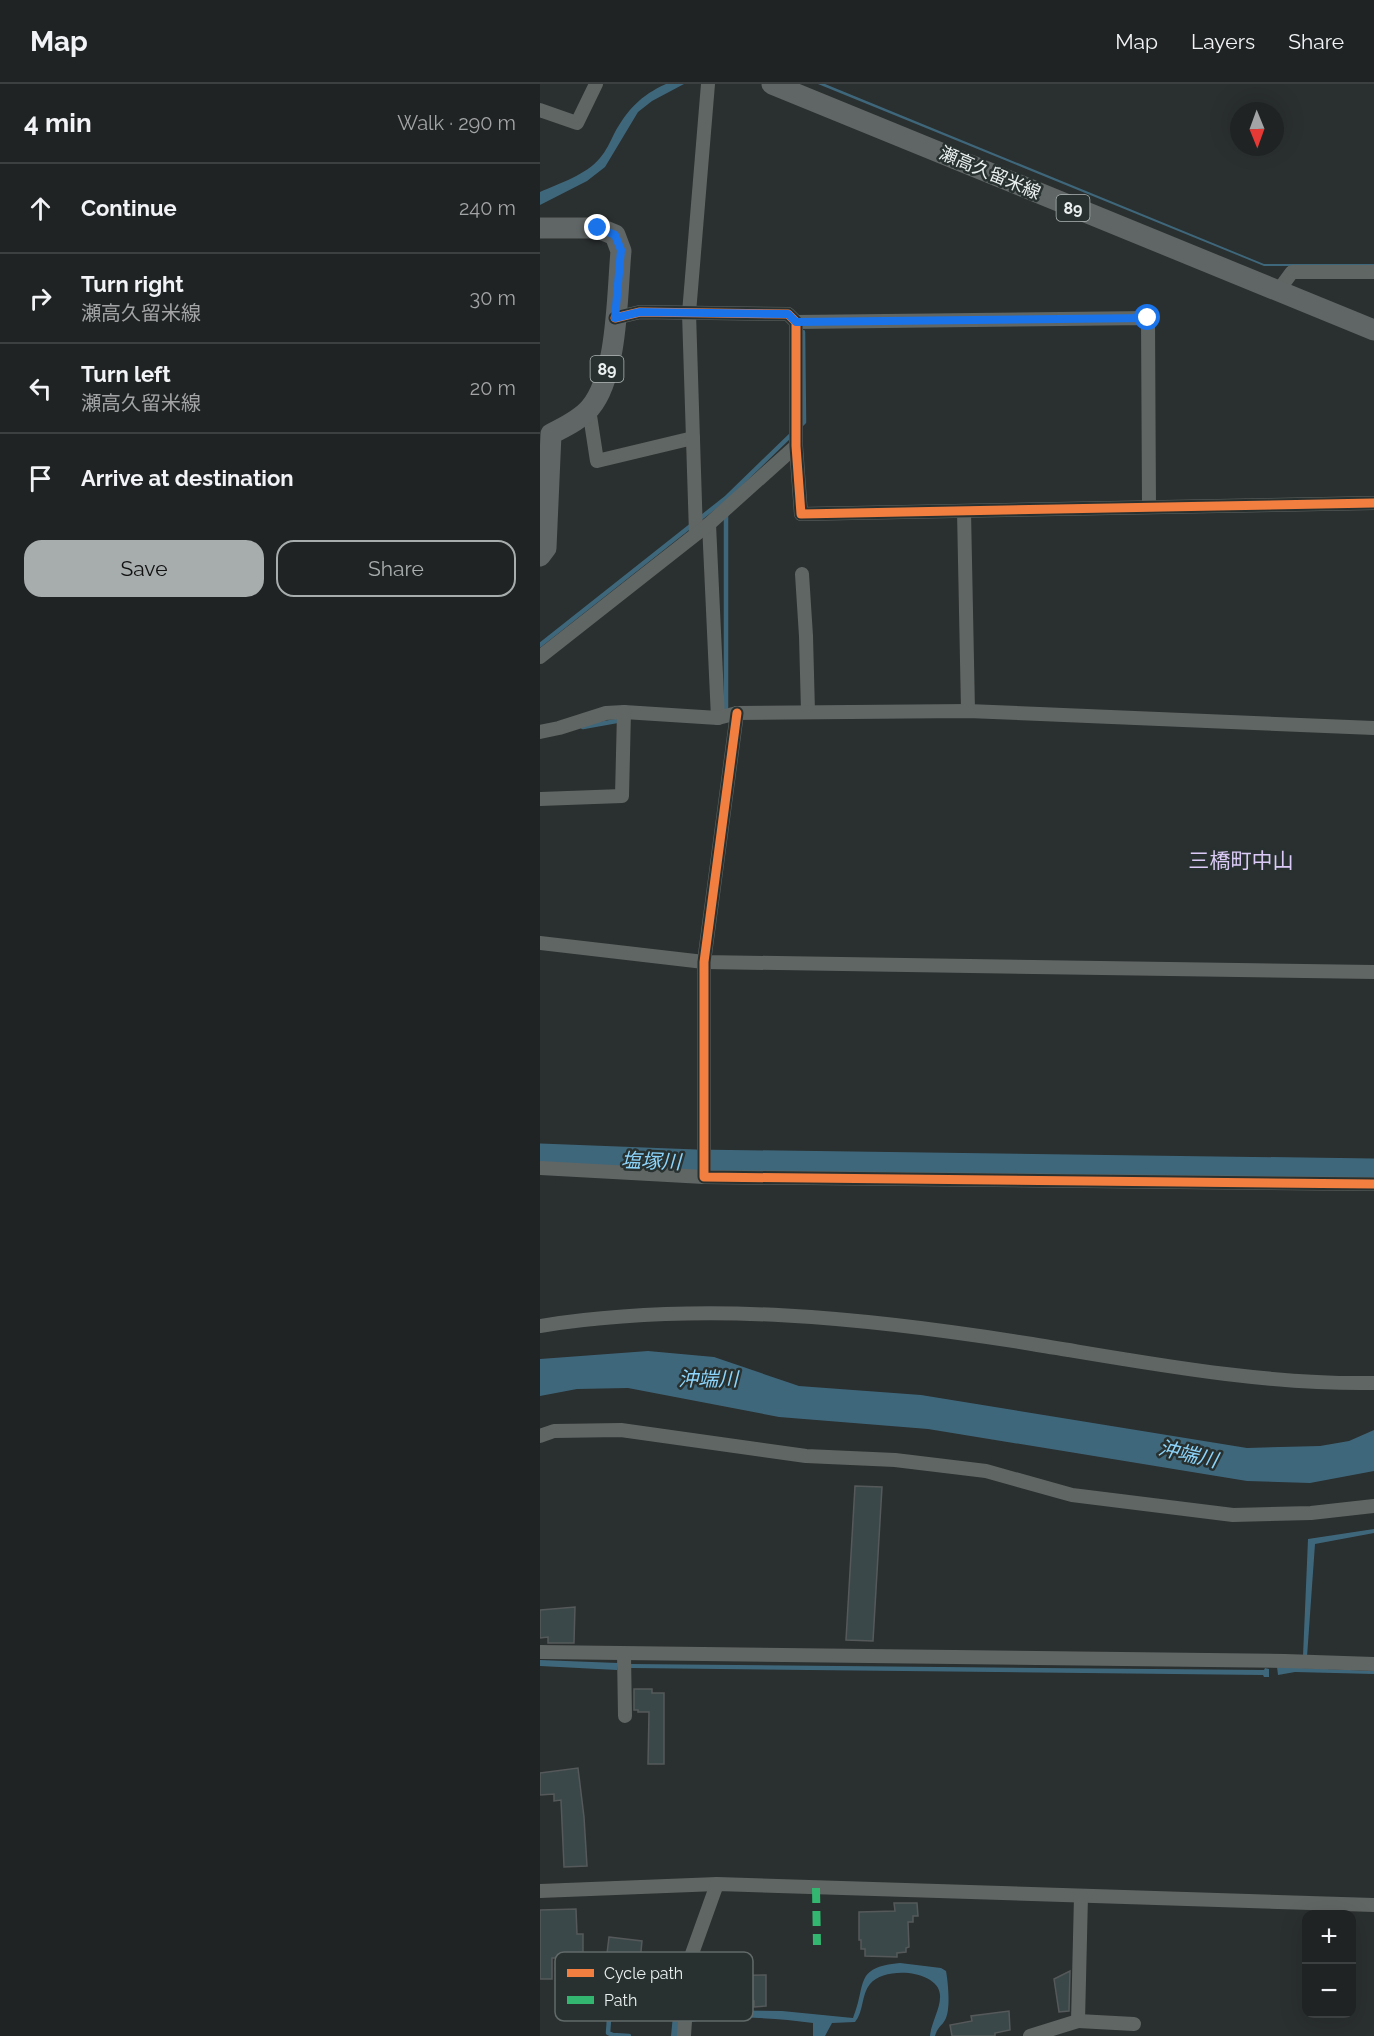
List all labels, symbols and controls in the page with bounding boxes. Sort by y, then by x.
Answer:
text: Map [30,25,88,58]
text: Map [1115,29,1158,54]
text: Layers [1191,29,1255,54]
text: Share [1288,29,1344,54]
north arrow [1230,102,1284,156]
text: 4 min [24,108,92,138]
text: Walk · 290 m [397,111,516,135]
street label: 瀬高久留米線 [936,142,1044,203]
icon: ahead [24,192,57,225]
text: Continue [81,195,177,221]
road number: 89 [1056,195,1090,221]
text: 240 m [459,196,516,220]
route end [584,214,610,240]
text: Turn right [81,271,184,297]
icon: right [24,282,57,315]
text: 30 m [470,286,516,310]
text: 瀬高久留米線 [81,301,201,325]
route start [1134,304,1160,330]
road number: 89 [590,356,624,382]
text: Turn left [81,361,171,387]
icon: left [24,372,57,405]
text: 20 m [470,376,516,400]
text: 瀬高久留米線 [81,391,201,415]
icon: arrive [24,462,57,495]
text: Arrive at destination [81,465,294,491]
button: Save [24,540,264,597]
button: Share [276,540,516,597]
district label: 三橋町中山 [1189,848,1294,873]
water label: 塩塚川 [621,1148,683,1174]
water label: 沖端川 [678,1367,740,1391]
water label: 沖端川 [1156,1436,1222,1473]
map controls [1302,1910,1356,2018]
button: + [1302,1910,1356,1964]
legend [555,1952,753,2021]
text: Cycle path [604,1964,683,1983]
button: − [1302,1964,1356,2018]
text: Path [604,1991,637,2010]

